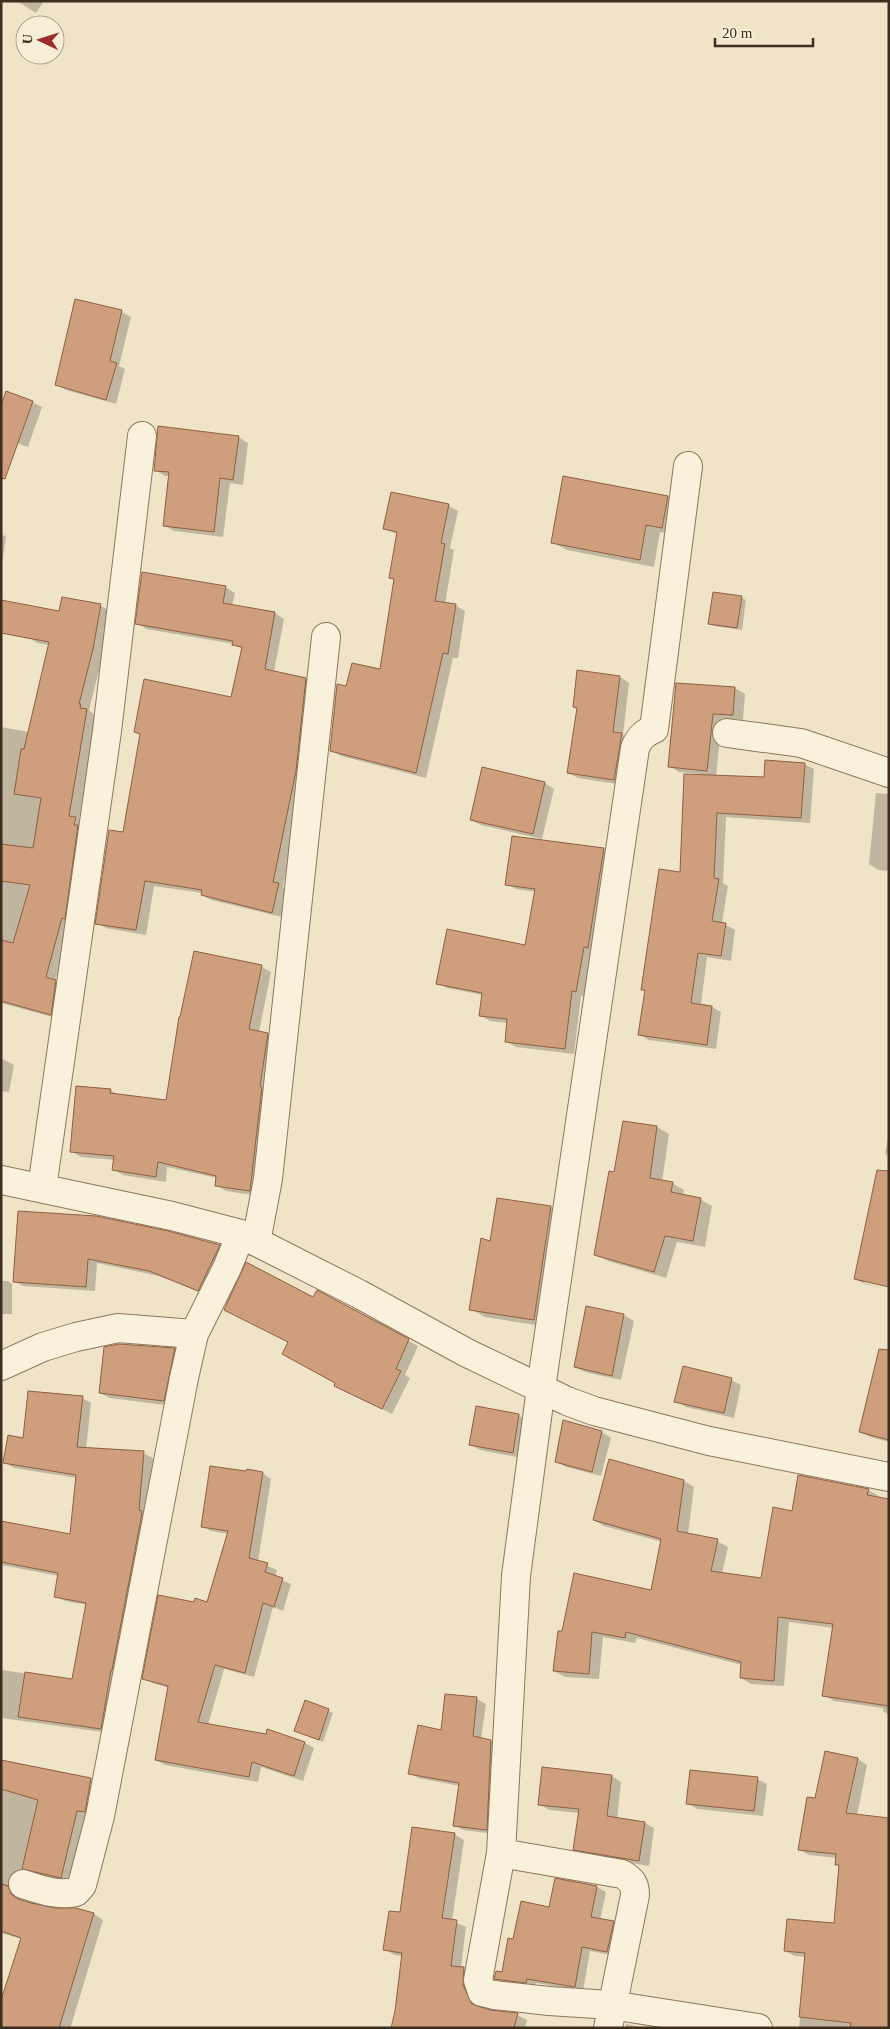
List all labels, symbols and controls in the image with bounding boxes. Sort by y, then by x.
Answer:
north arrow [15,15,65,65]
scale bar [715,15,812,47]
text: 20 m [722,25,753,41]
text: U [20,34,35,45]

